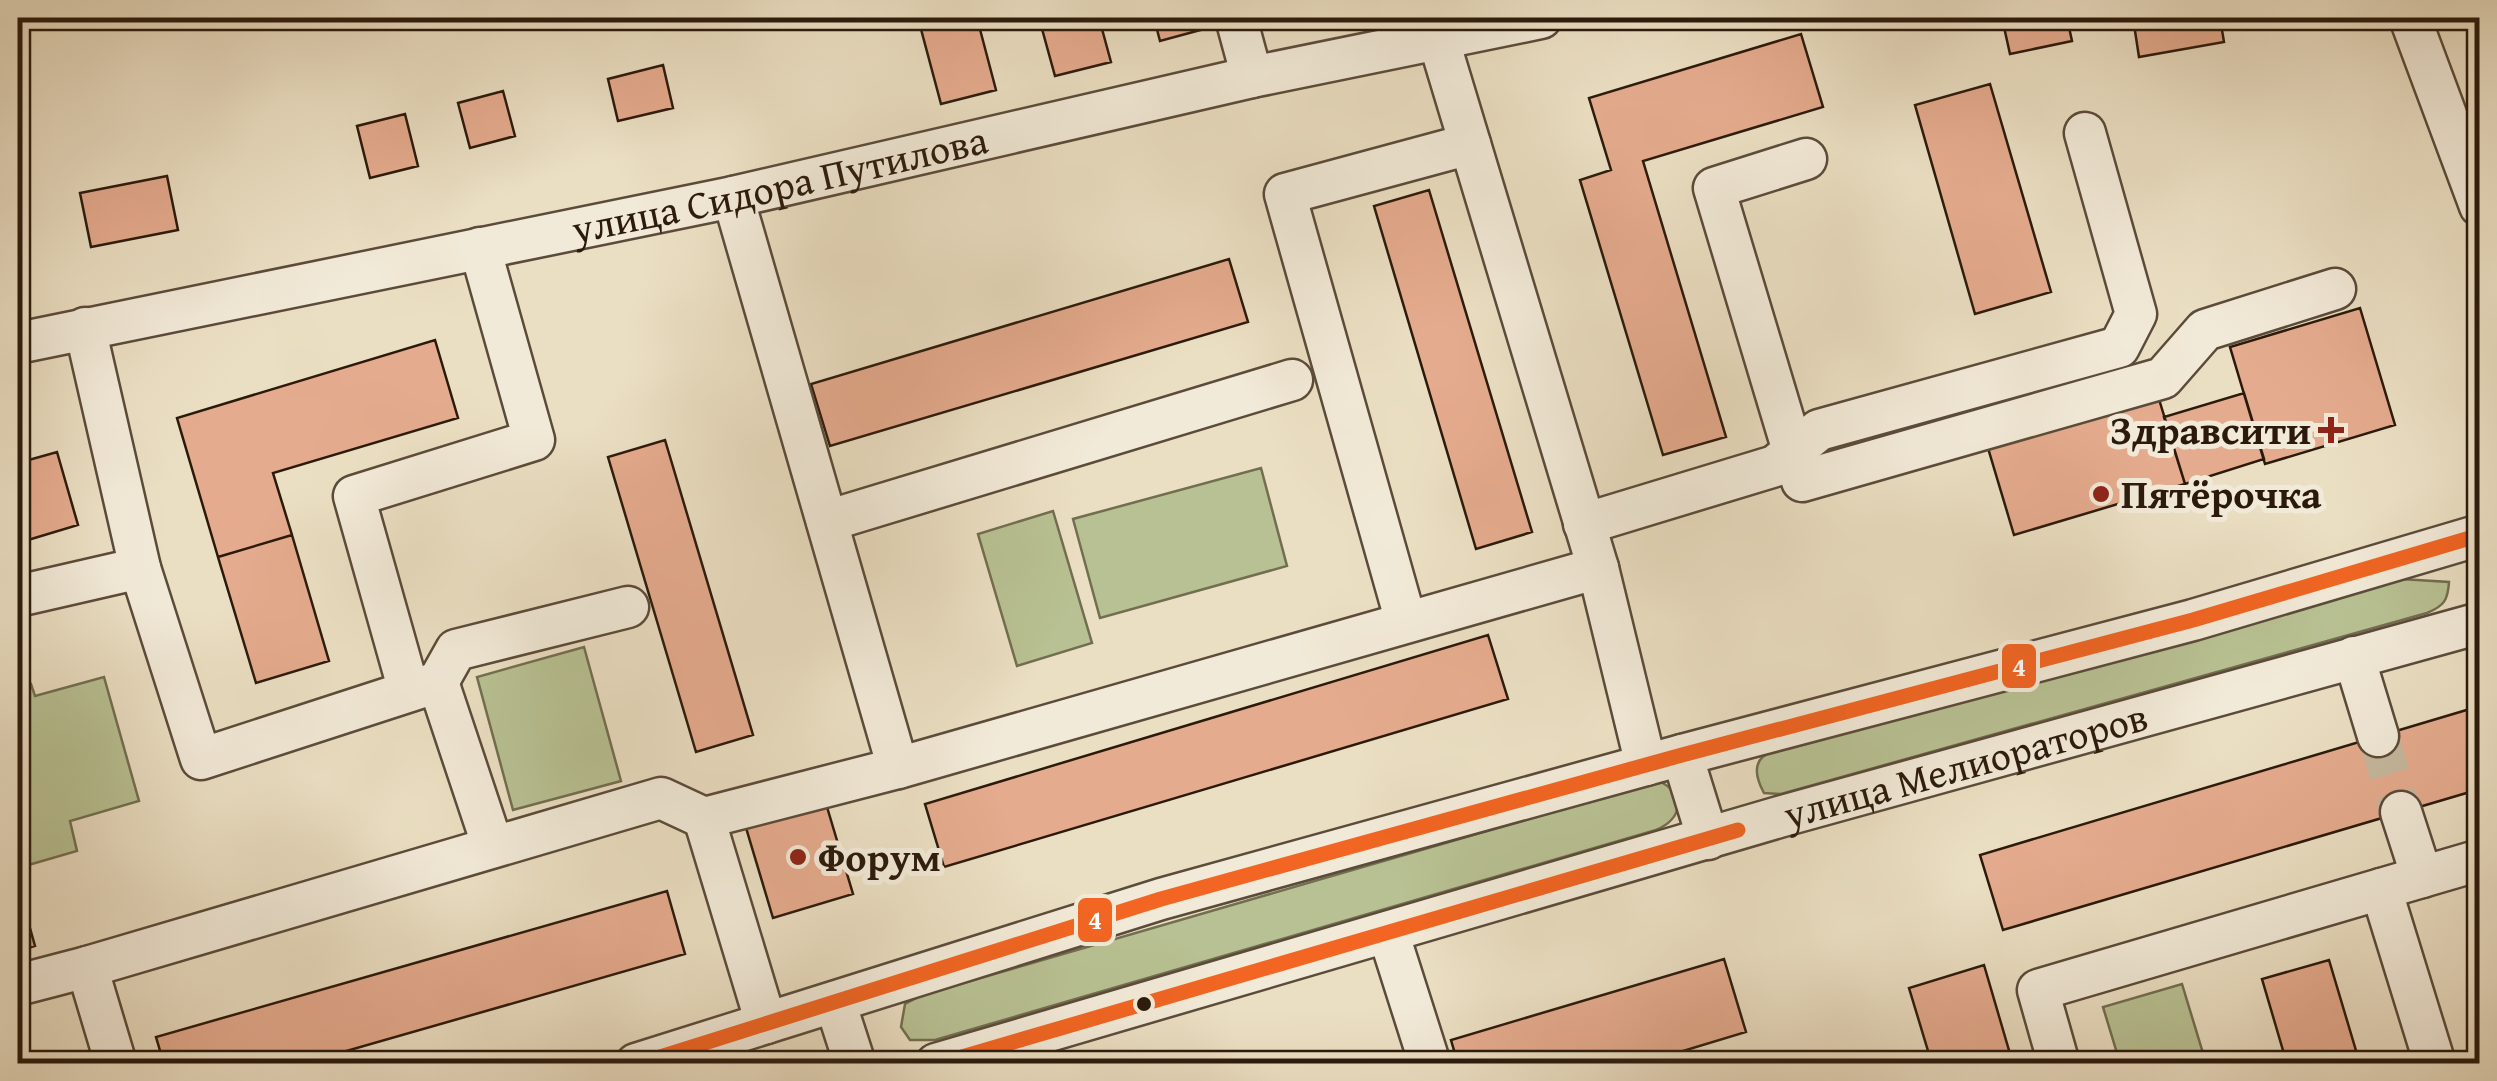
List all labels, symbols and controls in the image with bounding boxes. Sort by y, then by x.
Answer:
street label: улица Сидора Путилова [565,109,993,258]
place label: Здравсити [2110,400,2311,459]
marker: Здравсити [2320,419,2342,441]
place label: Пятёрочка [2121,464,2322,523]
marker: Пятёрочка [2090,483,2112,505]
line badge: 4 [2000,642,2038,690]
text: 4 [2012,645,2026,686]
street label: улица Мелиораторов [1776,686,2154,844]
place label: Форум [818,827,941,886]
marker: Форум [787,846,809,868]
line badge: 4 [1076,896,1114,944]
text: 4 [1088,898,1102,939]
unlabelled marker [1134,994,1154,1014]

